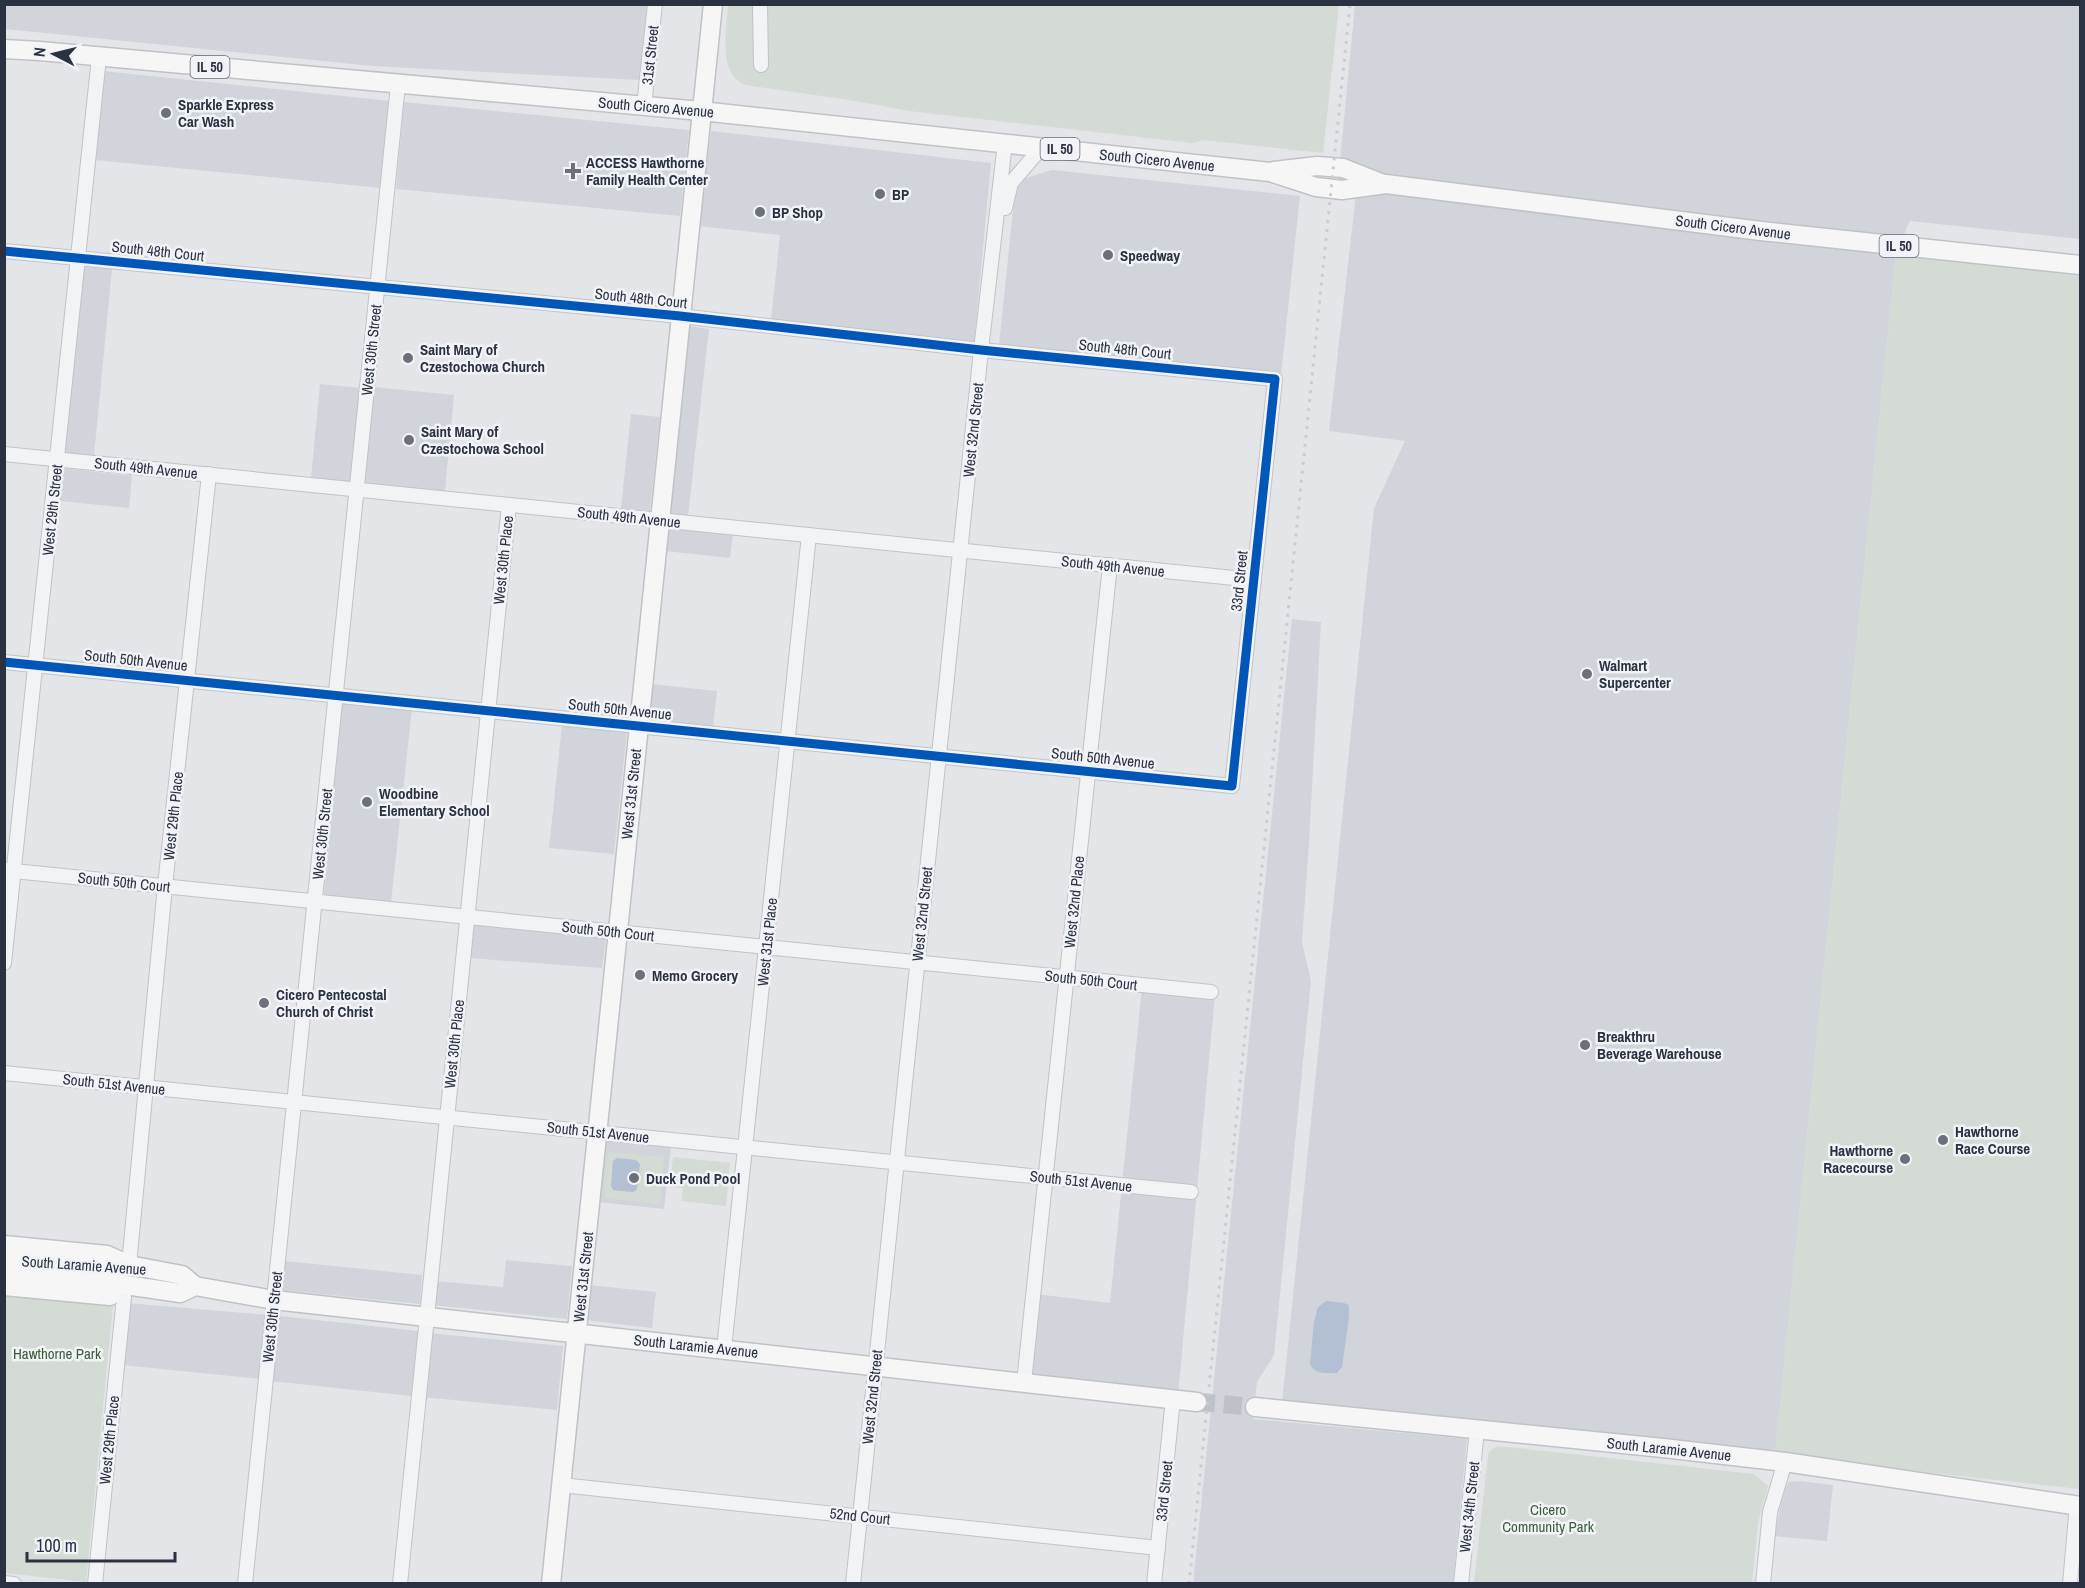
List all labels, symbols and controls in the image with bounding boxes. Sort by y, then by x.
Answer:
north arrow [24,24,84,84]
street label: 31st Street [636,24,664,86]
text: N [28,46,51,58]
road number: IL 50 [190,56,230,78]
street label: South Cicero Avenue [597,91,715,123]
place label: Sparkle Express Car Wash [178,94,274,132]
marker: Sparkle Express Car Wash [159,106,173,120]
road number: IL 50 [1040,138,1080,160]
street label: South Cicero Avenue [1098,143,1216,177]
place label: ACCESS Hawthorne Family Health Center [586,152,708,190]
marker: ACCESS Hawthorne Family Health Center [564,162,582,180]
place label: BP [892,184,909,205]
marker: BP [873,187,887,201]
place label: BP Shop [772,202,823,223]
marker: BP Shop [753,205,767,219]
street label: South Cicero Avenue [1674,210,1792,245]
road number: IL 50 [1880,235,1918,257]
street label: South 48th Court [111,236,206,266]
place label: Speedway [1120,245,1180,266]
marker: Speedway [1101,248,1115,262]
street label: South 48th Court [594,283,689,313]
street label: West 30th Street [356,303,386,397]
street label: South 48th Court [1078,334,1173,364]
place label: Saint Mary of Czestochowa Church [420,339,545,377]
marker: Saint Mary of Czestochowa Church [401,351,415,365]
street label: West 32nd Street [958,381,988,478]
place label: Saint Mary of Czestochowa School [421,421,544,459]
marker: Saint Mary of Czestochowa School [402,433,416,447]
street label: South 49th Avenue [93,452,199,484]
street label: West 29th Street [37,463,67,557]
street label: South 49th Avenue [576,501,682,533]
street label: West 30th Place [488,514,518,606]
street label: 33rd Street [1225,549,1253,612]
street label: South 49th Avenue [1060,550,1166,582]
street label: South 50th Avenue [83,644,189,676]
place label: Walmart Supercenter [1599,655,1671,693]
marker: Walmart Supercenter [1580,667,1594,681]
street label: South 50th Avenue [567,693,673,725]
street label: South 50th Avenue [1050,742,1156,774]
street label: West 31st Street [616,747,646,840]
street label: West 29th Place [158,770,188,862]
place label: Woodbine Elementary School [379,783,490,821]
street label: West 30th Street [307,787,337,881]
marker: Woodbine Elementary School [360,795,374,809]
street label: West 32nd Place [1059,855,1089,949]
street label: West 32nd Street [907,865,937,962]
street label: South 50th Court [77,867,172,897]
street label: West 31st Place [752,897,782,987]
street label: South 50th Court [561,916,656,946]
place label: Memo Grocery [652,965,738,986]
street label: South 50th Court [1044,965,1139,995]
marker: Memo Grocery [633,968,647,982]
place label: Cicero Pentecostal Church of Christ [276,984,387,1022]
marker: Cicero Pentecostal Church of Christ [257,996,271,1010]
street label: West 30th Place [439,998,469,1090]
place label: Breakthru Beverage Warehouse [1597,1026,1722,1064]
marker: Breakthru Beverage Warehouse [1578,1038,1592,1052]
street label: South 51st Avenue [62,1068,167,1100]
street label: South 51st Avenue [546,1116,651,1148]
place label: Hawthorne Race Course [1955,1121,2030,1159]
marker: Hawthorne Race Course [1936,1133,1950,1147]
place label: Hawthorne Racecourse [1823,1140,1893,1178]
marker: Hawthorne Racecourse [1898,1152,1912,1166]
street label: South 51st Avenue [1029,1165,1134,1197]
place label: Duck Pond Pool [646,1168,740,1189]
marker: Duck Pond Pool [627,1171,641,1185]
street label: West 31st Street [568,1230,598,1323]
street label: South Laramie Avenue [21,1250,147,1280]
street label: West 30th Street [257,1270,287,1364]
street label: South Laramie Avenue [633,1329,759,1363]
park label: Hawthorne Park [13,1343,102,1364]
street label: West 32nd Street [857,1348,887,1445]
street label: West 29th Place [94,1394,124,1486]
street label: South Laramie Avenue [1606,1432,1732,1466]
street label: 33rd Street [1150,1459,1178,1522]
street label: West 34th Street [1454,1460,1484,1554]
park label: Cicero Community Park [1502,1499,1595,1537]
street label: 52nd Court [829,1502,892,1530]
scale bar [27,1525,176,1563]
text: 100 m [36,1533,77,1558]

